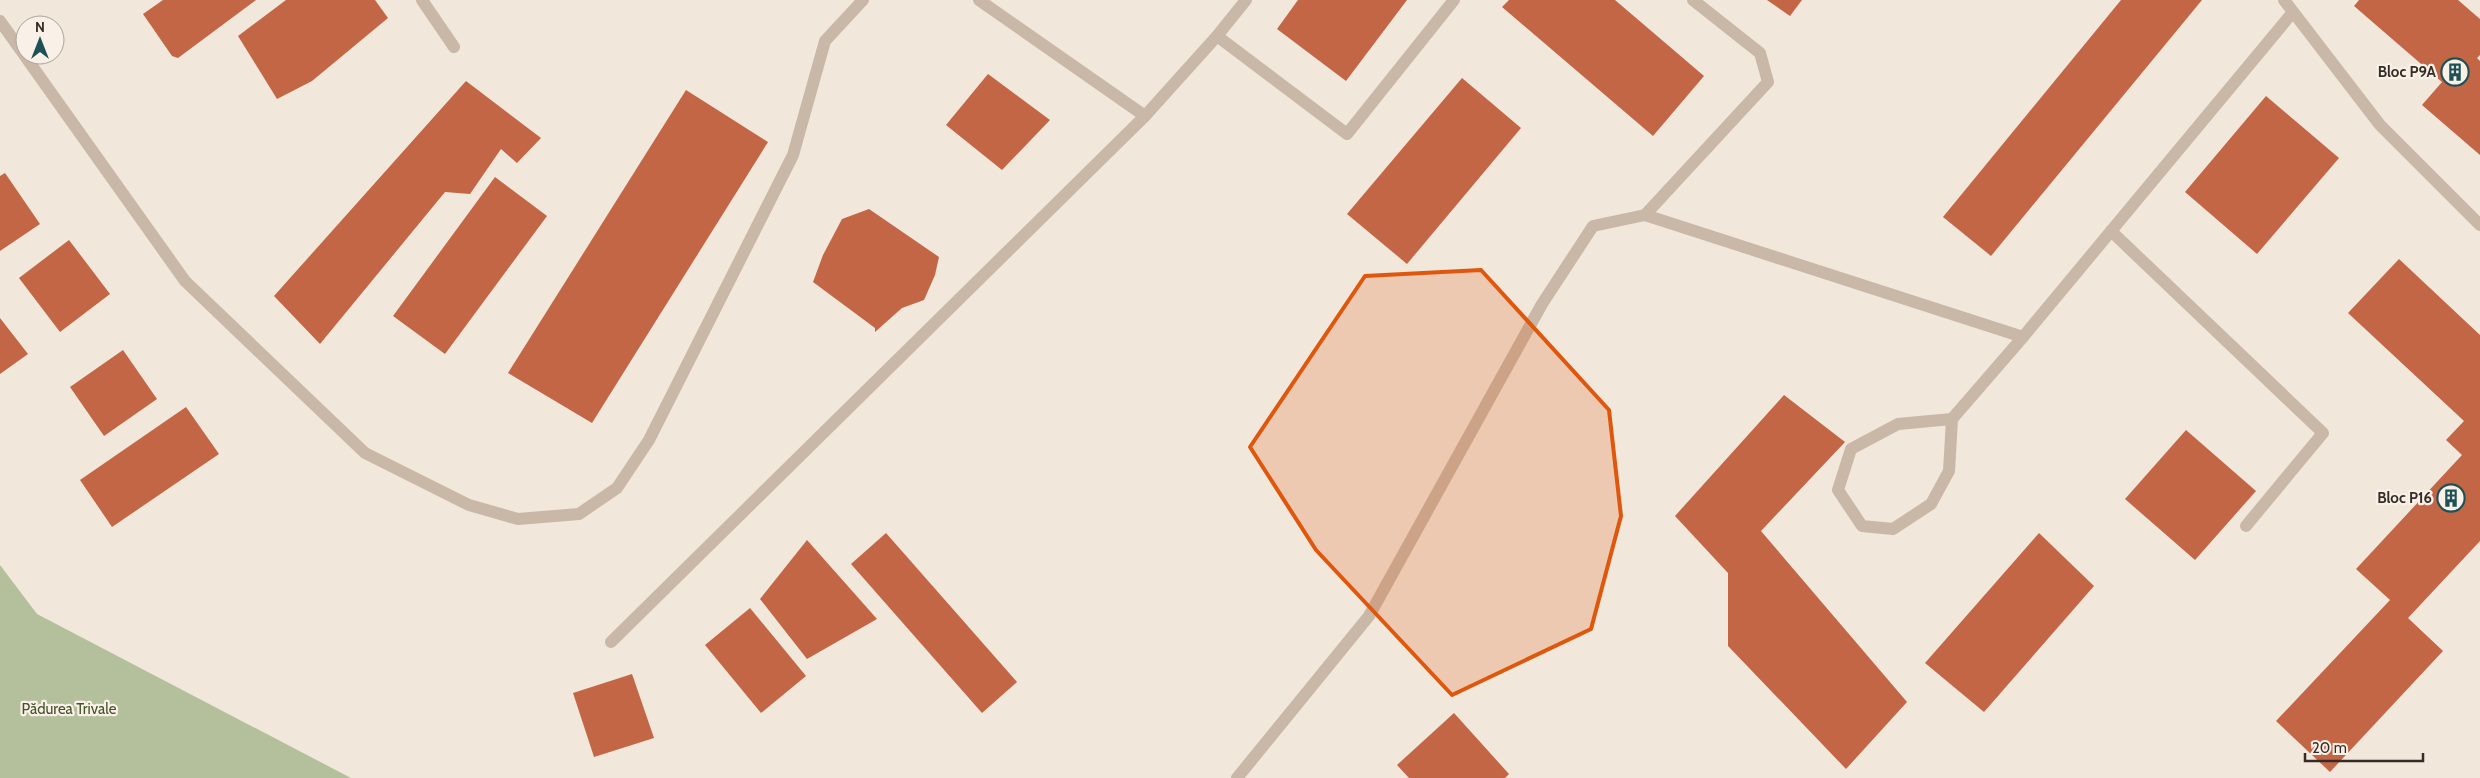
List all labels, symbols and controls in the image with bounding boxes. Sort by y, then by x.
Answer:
north arrow [15,15,65,65]
text: N [35,18,45,36]
building icon: Bloc P9A [2440,57,2470,87]
place label: Bloc P9A [2378,63,2437,81]
building icon: Bloc P16 [2436,483,2466,513]
place label: Bloc P16 [2377,489,2432,507]
park label: Pădurea Trivale [22,700,117,718]
scale bar [2305,730,2422,762]
text: 20 m [2312,739,2347,757]

